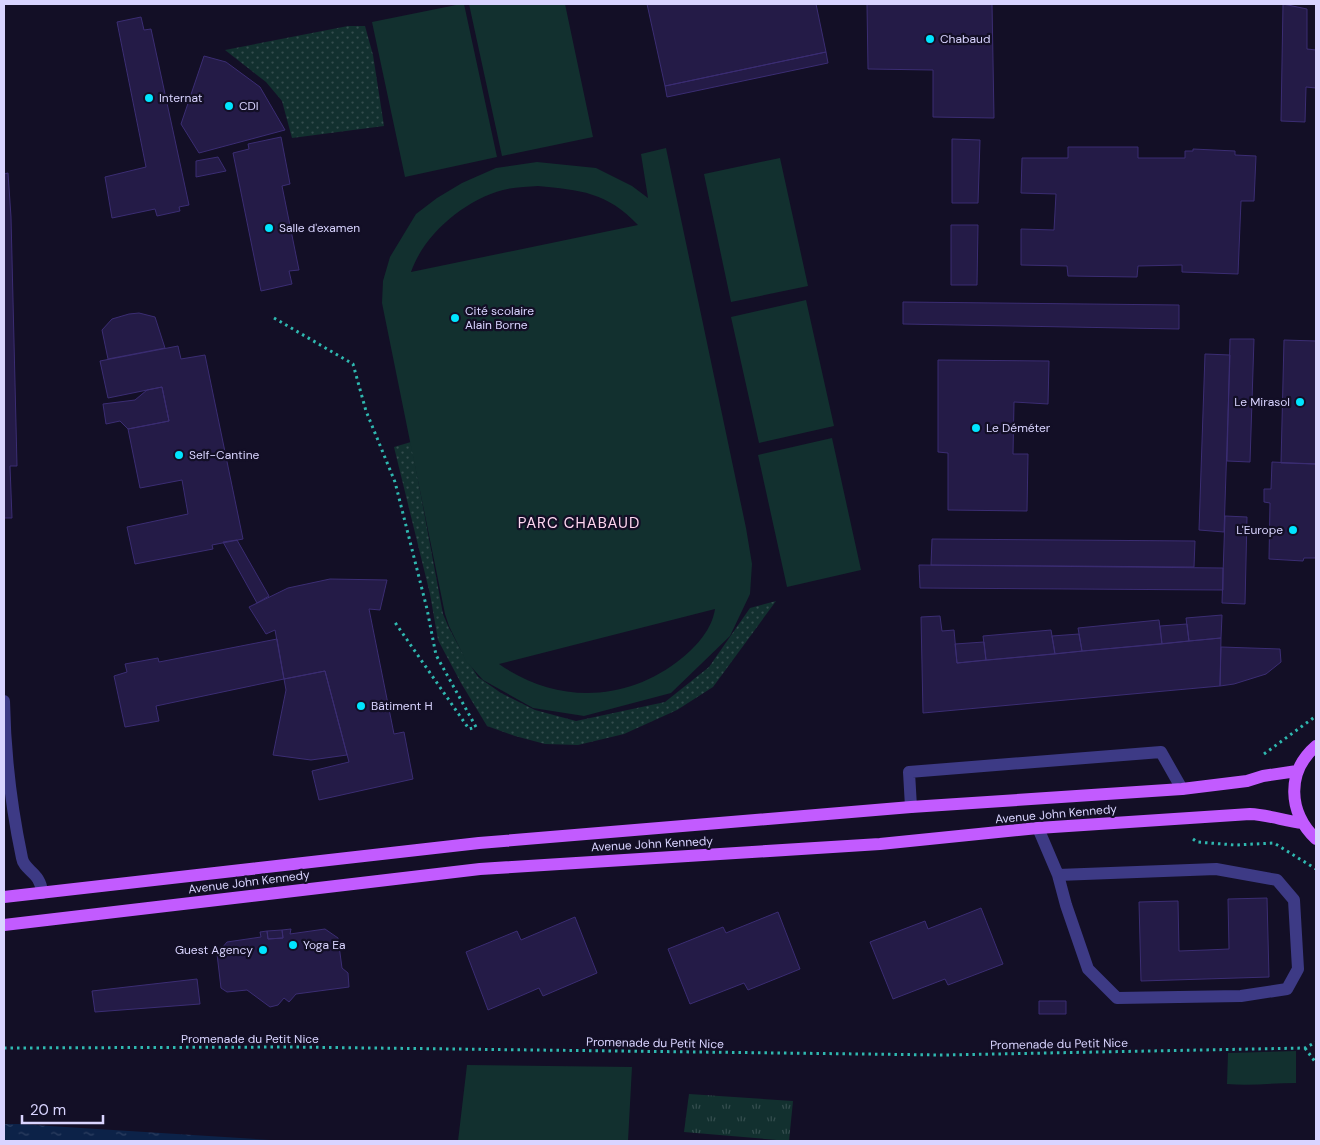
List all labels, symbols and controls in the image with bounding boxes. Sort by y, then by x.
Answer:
place label: Chabaud [940,31,990,47]
marker: Chabaud [924,33,936,45]
place label: Internat [159,90,203,106]
marker: Internat [143,92,155,104]
place label: CDI [239,98,259,114]
marker: CDI [223,100,235,112]
place label: Salle d'examen [279,220,360,236]
marker: Salle d'examen [263,222,275,234]
place label: Cité scolaire Alain Borne [465,303,534,333]
marker: Cité scolaire Alain Borne [449,312,461,324]
place label: Le Mirasol [1234,394,1290,410]
marker: Le Mirasol [1294,396,1306,408]
place label: Le Déméter [986,420,1051,436]
marker: Le Déméter [970,422,982,434]
place label: Self-Cantine [189,447,260,463]
marker: Self-Cantine [173,449,185,461]
district label: PARC CHABAUD [518,513,640,533]
place label: L'Europe [1236,522,1283,538]
marker: L'Europe [1287,524,1299,536]
place label: Bâtiment H [371,698,433,714]
marker: Bâtiment H [355,700,367,712]
street label: Avenue John Kennedy [994,801,1118,827]
street label: Avenue John Kennedy [591,833,714,855]
street label: Avenue John Kennedy [187,867,311,897]
place label: Yoga Ea [303,937,346,953]
marker: Yoga Ea [287,939,299,951]
place label: Guest Agency [175,942,253,958]
marker: Guest Agency [257,944,269,956]
street label: Promenade du Petit Nice [181,1031,319,1047]
street label: Promenade du Petit Nice [586,1034,724,1052]
street label: Promenade du Petit Nice [990,1035,1128,1053]
scale bar [22,1092,104,1124]
text: 20 m [30,1100,66,1120]

